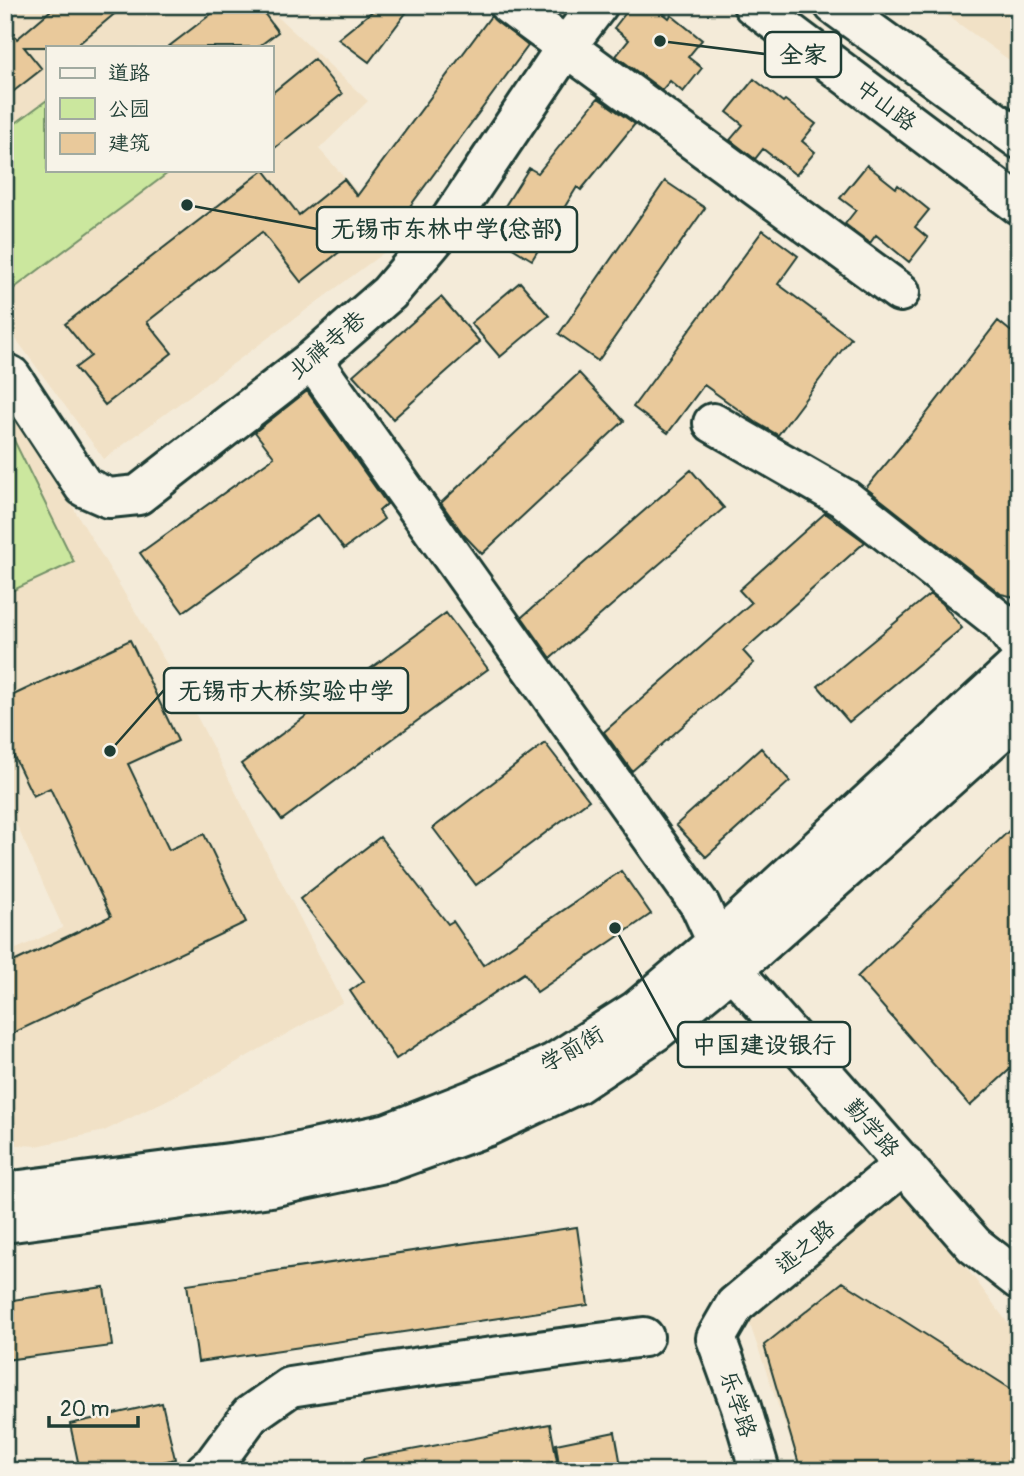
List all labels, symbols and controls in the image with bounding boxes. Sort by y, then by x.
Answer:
callout: 全家 [765,32,841,77]
text: 全家 [779,41,827,70]
legend [46,46,273,172]
text: 道路 [108,60,150,87]
street label: 中山路 [850,73,922,137]
text: 公园 [108,96,150,123]
text: 建筑 [108,130,150,157]
callout: 无锡市东林中学(总部) [317,207,577,252]
text: 无锡市东林中学(总部) [331,215,563,244]
street label: 北禅寺巷 [282,304,372,386]
callout: 无锡市大桥实验中学 [164,668,408,713]
text: 无锡市大桥实验中学 [178,677,394,706]
street label: 学前街 [535,1019,609,1079]
callout: 中国建设银行 [678,1022,850,1067]
text: 中国建设银行 [692,1031,836,1060]
street label: 勤学路 [838,1092,906,1164]
street label: 述之路 [769,1214,841,1280]
street label: 乐学路 [714,1367,762,1441]
scale bar [49,1385,138,1429]
text: 20 m [60,1396,109,1423]

